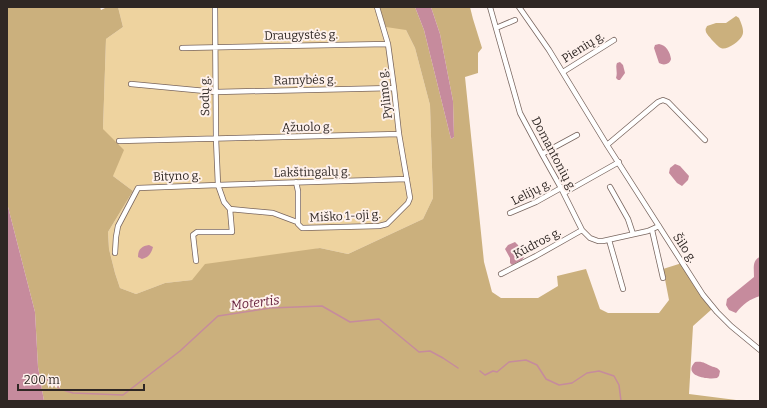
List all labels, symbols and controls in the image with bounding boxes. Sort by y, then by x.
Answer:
street label: Draugystės g. [264,27,338,43]
street label: Pienių g. [559,28,607,66]
street label: Pylimo g. [375,68,395,120]
street label: Ramybės g. [274,72,336,88]
street label: Sodų g. [198,76,212,116]
street label: Domantonių g. [528,114,580,194]
street label: Ąžuolo g. [282,120,332,134]
street label: Lakštingalų g. [274,164,350,180]
street label: Bityno g. [153,168,201,184]
street label: Lelijų g. [509,176,553,208]
street label: Miško 1-oji g. [309,207,381,225]
street label: Kūdros g. [511,225,563,261]
street label: Šilo g. [670,230,701,265]
water label: Motertis [230,292,280,313]
scale bar [18,366,144,392]
text: 200 m [24,373,60,387]

